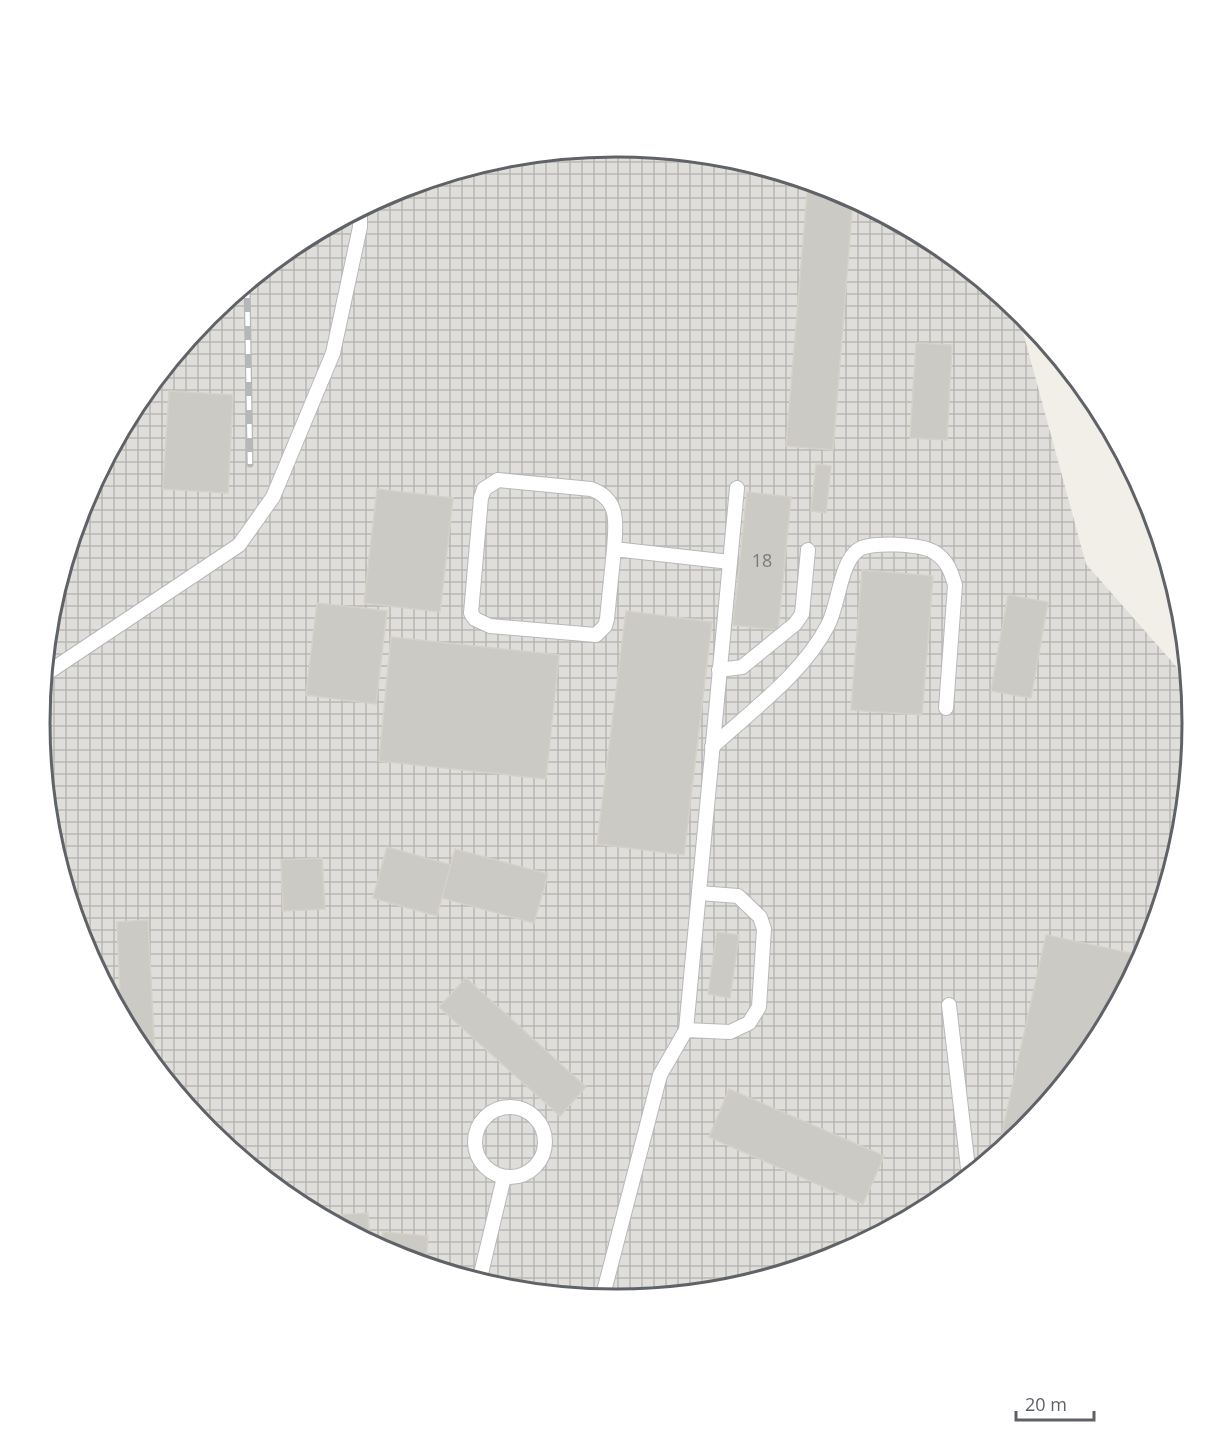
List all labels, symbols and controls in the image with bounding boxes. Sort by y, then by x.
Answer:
house number: 18 [752,548,772,572]
scale bar [1016,1384,1094,1422]
text: 20 m [1025,1392,1067,1416]

